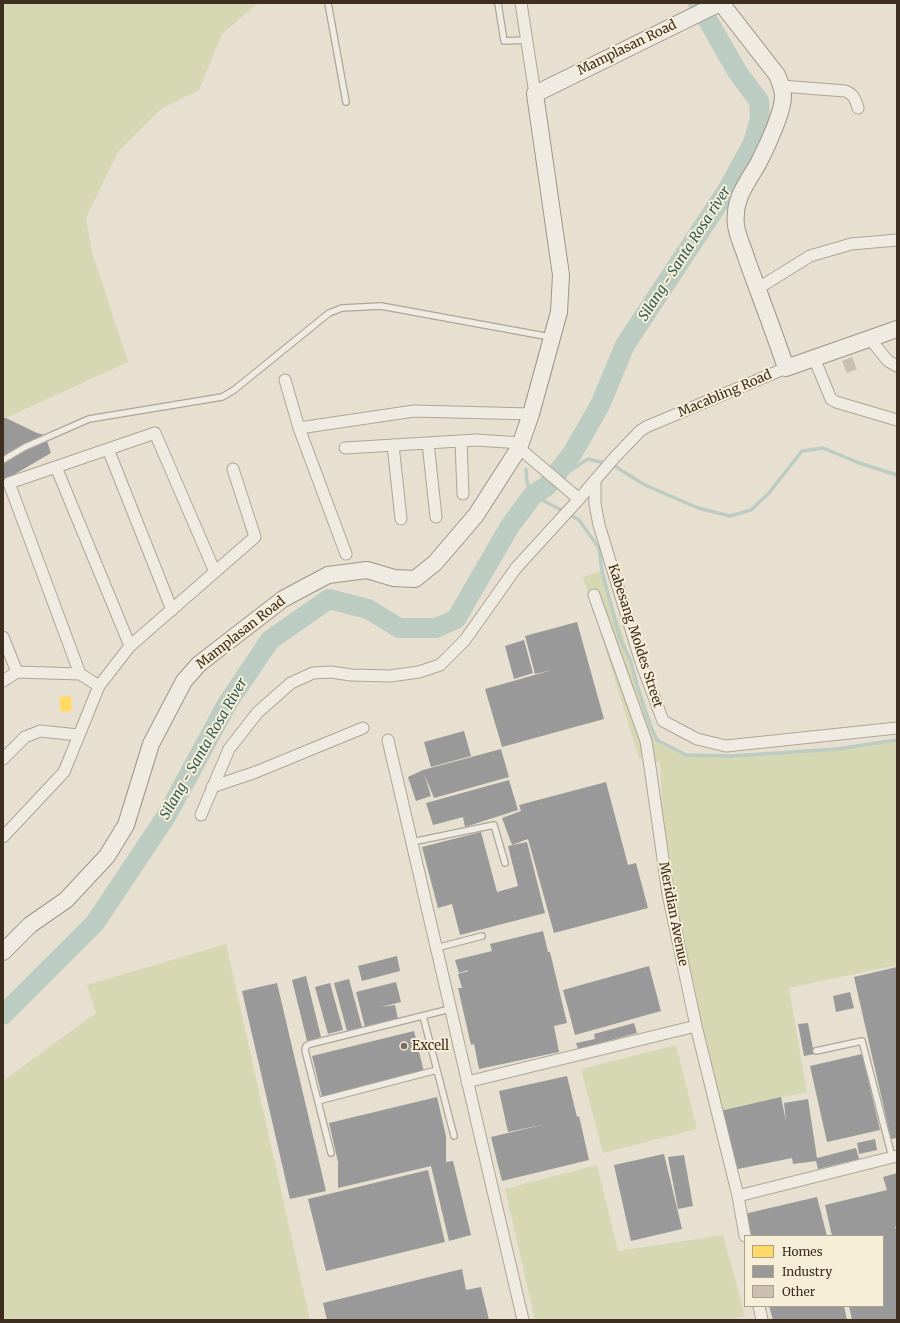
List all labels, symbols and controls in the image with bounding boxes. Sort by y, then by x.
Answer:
street label: Mamplasan Road [575,17,679,79]
water label: Silang - Santa Rosa river [635,184,735,324]
street label: Macabling Road [676,367,774,421]
street label: Kabesang Moldes Street [604,562,666,710]
street label: Mamplasan Road [194,594,288,672]
water label: Silang - Santa Rosa River [157,675,251,823]
street label: Meridian Avenue [655,861,691,967]
place label: Excell [412,1038,449,1054]
marker: Excell [399,1041,409,1051]
legend [744,1235,884,1307]
text: Homes [782,1244,823,1259]
text: Industry [782,1264,832,1279]
text: Other [782,1284,815,1299]

